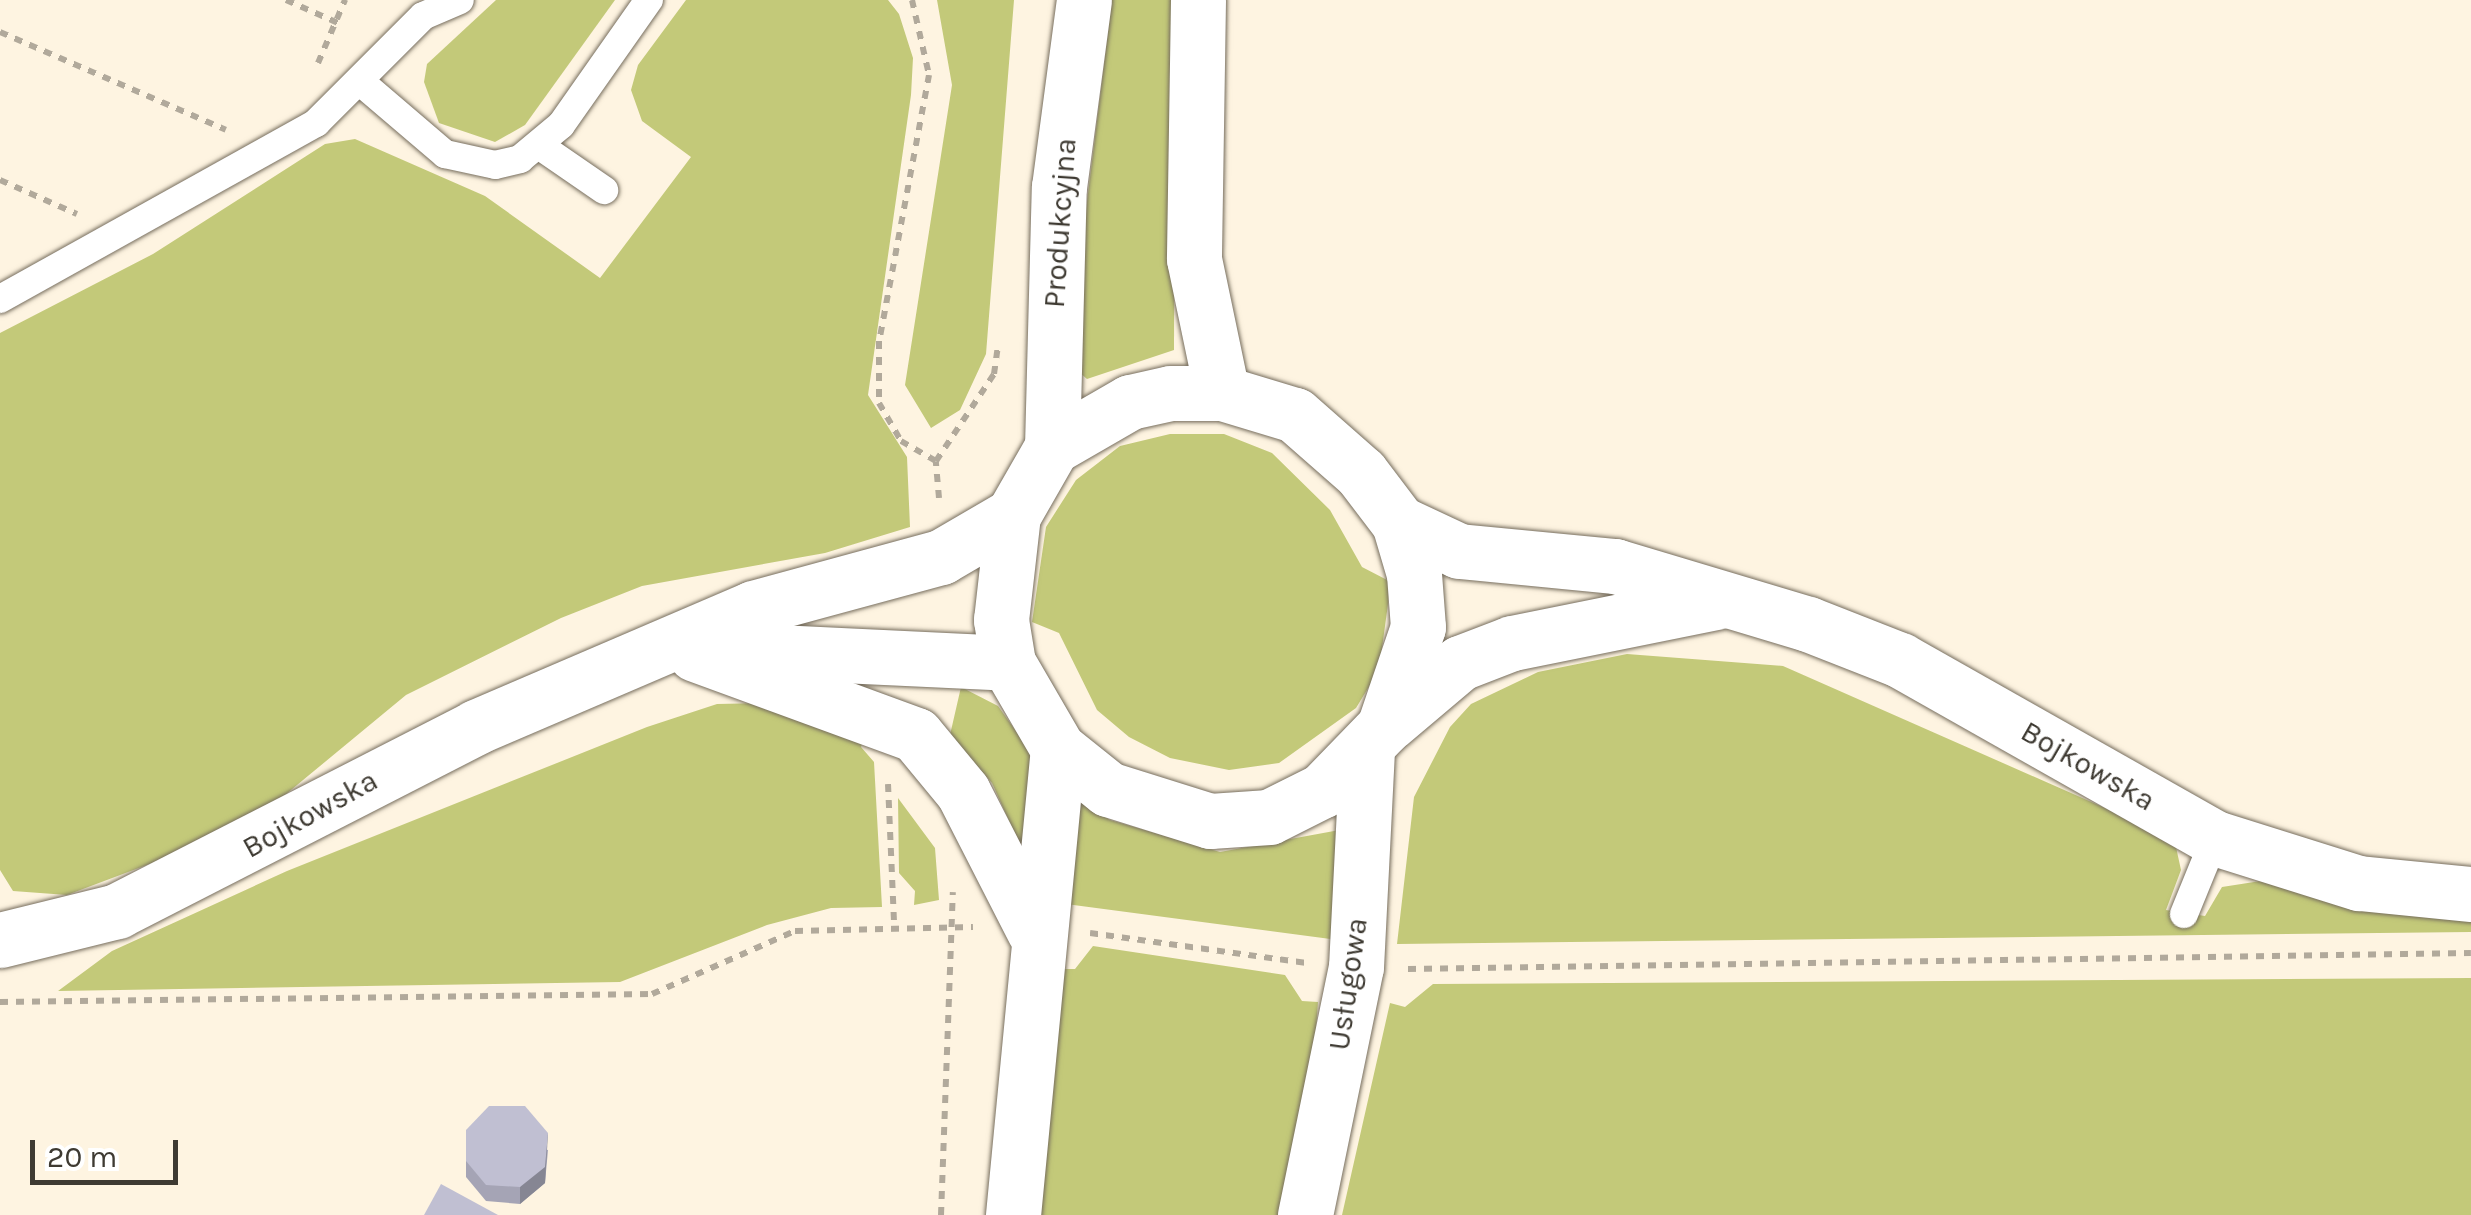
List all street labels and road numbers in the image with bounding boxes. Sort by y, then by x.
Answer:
street label: Produkcyjna [1036,137,1084,309]
street label: Bojkowska [2015,713,2161,819]
street label: Bojkowska [236,762,384,866]
street label: Usługowa [1321,915,1375,1053]

